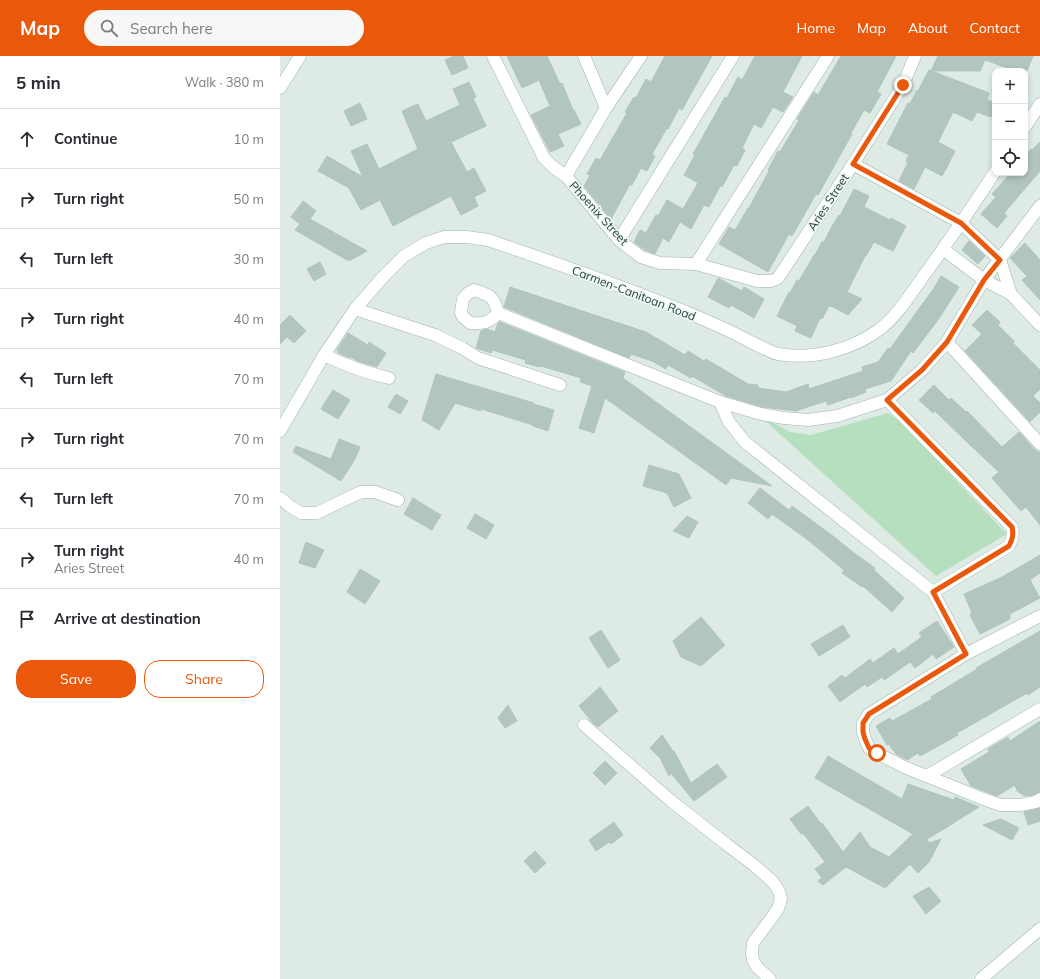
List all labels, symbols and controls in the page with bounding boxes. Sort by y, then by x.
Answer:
search box [84,10,364,46]
text: Map [20,16,60,40]
icon: search [98,17,120,39]
text: Search here [130,19,213,38]
text: Home [796,19,835,37]
text: Map [857,19,886,37]
text: About [908,19,948,37]
text: Contact [970,19,1020,37]
map controls [992,68,1028,176]
button: + [992,68,1028,104]
text: 5 min [16,72,61,93]
text: Walk · 380 m [185,74,264,90]
route end [894,76,912,94]
button: − [992,104,1028,140]
icon: ahead [16,128,38,150]
text: Continue [54,129,117,148]
text: 10 m [234,131,264,147]
button: locate [992,140,1028,176]
street label: Aries Street [804,171,852,233]
street label: Phoenix Street [566,178,632,248]
icon: right [16,188,38,210]
text: Turn right [54,189,124,208]
text: 50 m [234,191,264,207]
icon: left [16,248,38,270]
text: Turn left [54,249,113,268]
text: 30 m [234,251,264,267]
street label: Carmen-Canitoan Road [570,262,698,324]
icon: right [16,308,38,330]
text: Turn right [54,309,124,328]
text: 40 m [234,311,264,327]
icon: left [16,368,38,390]
text: Turn left [54,369,113,388]
text: 70 m [234,371,264,387]
icon: right [16,428,38,450]
text: Turn right [54,429,124,448]
text: 70 m [234,431,264,447]
icon: left [16,488,38,510]
text: Turn left [54,489,113,508]
text: 70 m [234,491,264,507]
text: Turn right [54,541,124,560]
icon: right [16,548,38,570]
text: 40 m [234,551,264,567]
text: Aries Street [54,560,124,576]
icon: arrive [16,608,38,630]
text: Arrive at destination [54,609,201,628]
button: Save [16,660,136,698]
button: Share [144,660,264,698]
route start [868,744,886,762]

